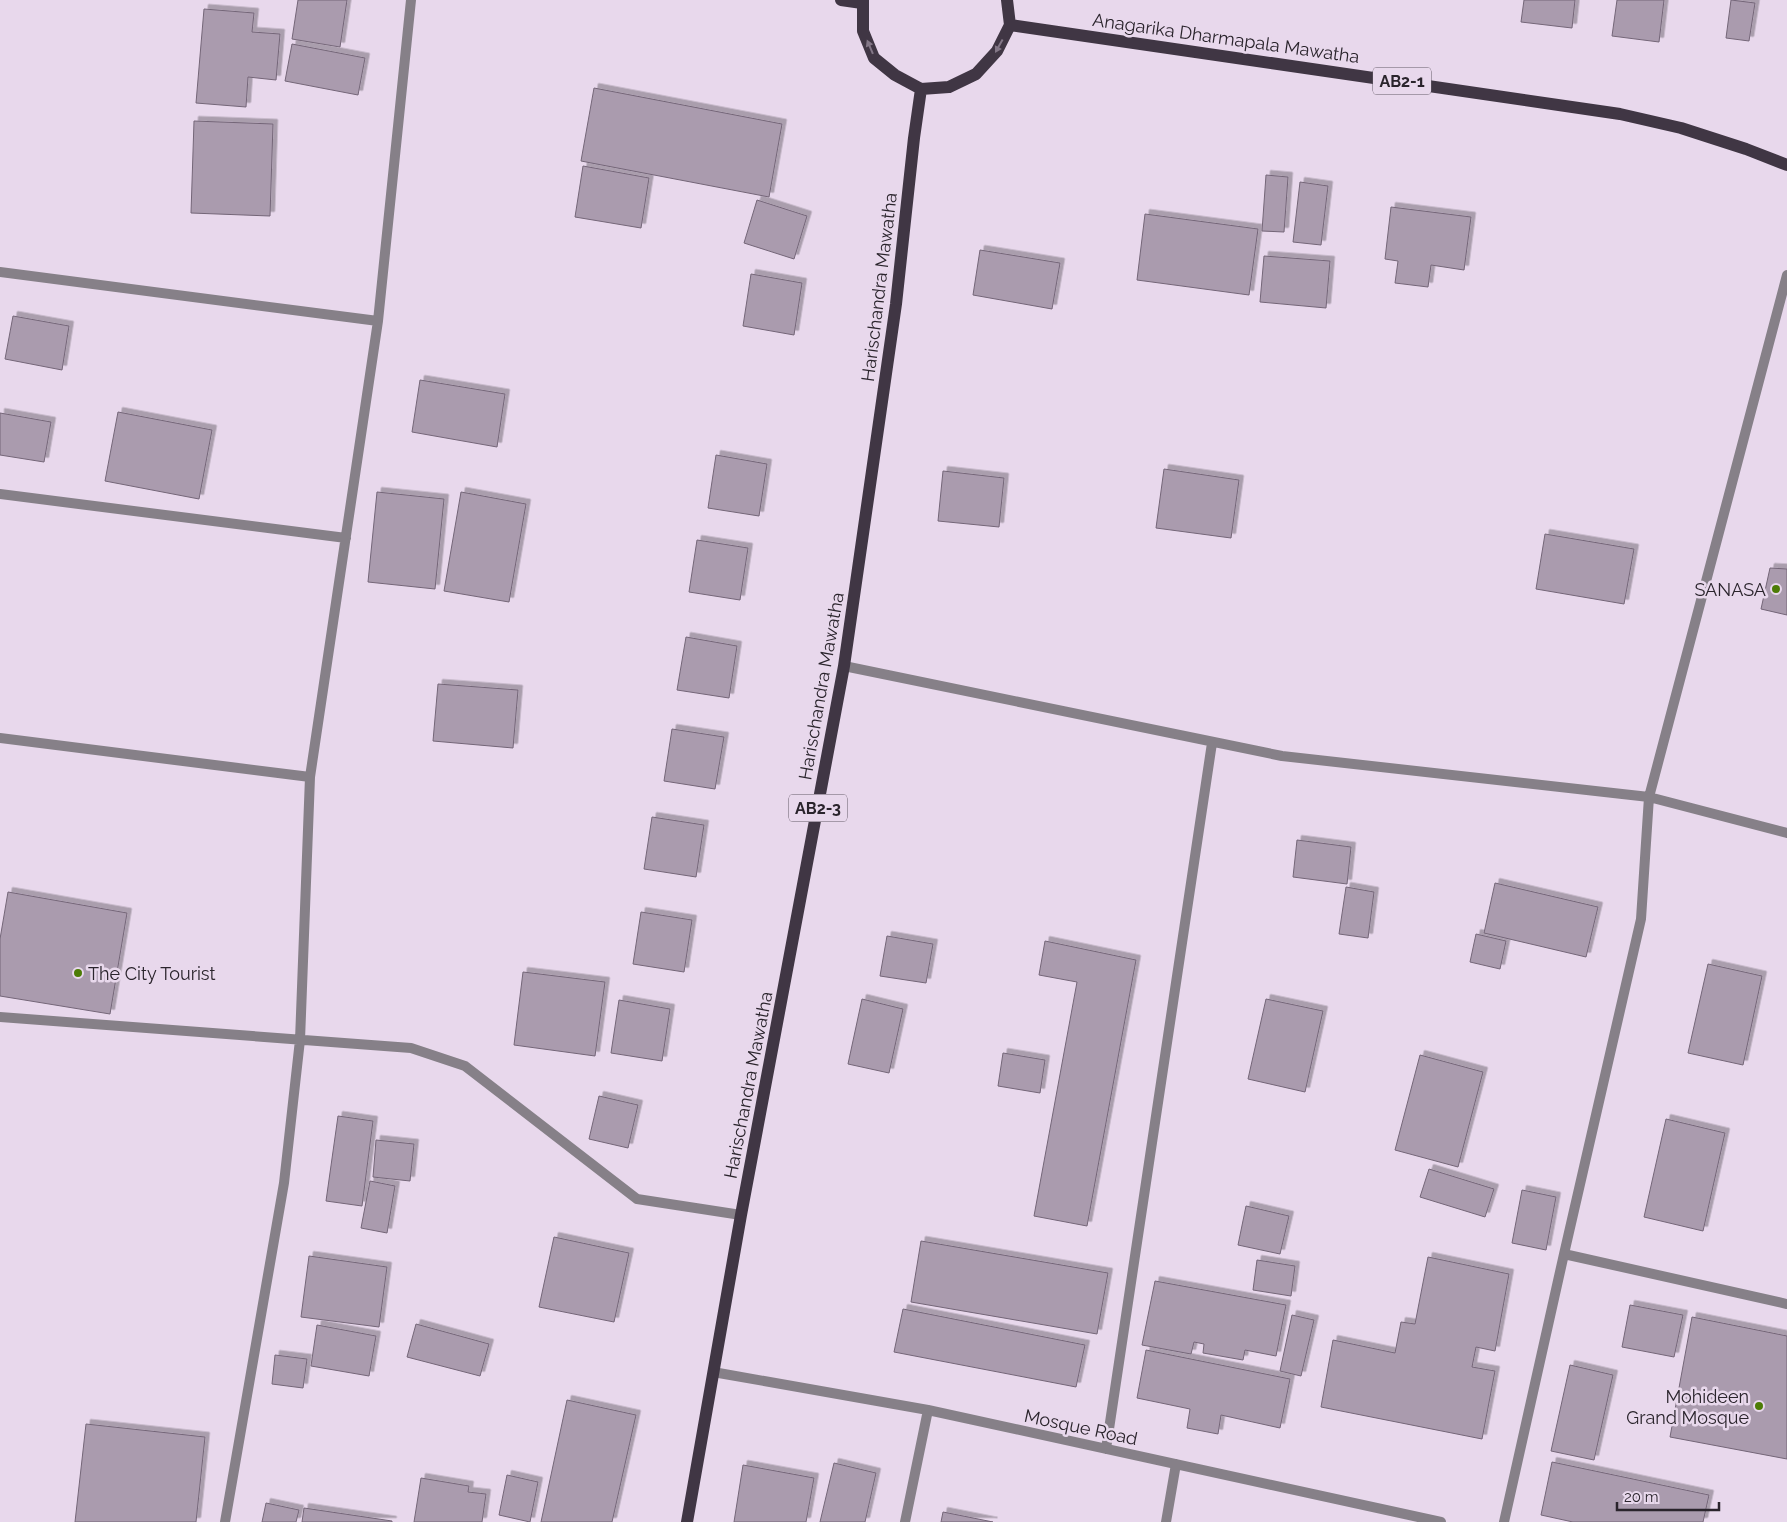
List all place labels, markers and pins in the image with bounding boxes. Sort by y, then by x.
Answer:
place label: SANASA [1694,579,1766,600]
marker: SANASA [1770,583,1782,595]
place label: The City Tourist [88,963,216,984]
marker: The City Tourist [72,967,84,979]
place label: Mohideen Grand Mosque [1626,1386,1749,1428]
marker: Mohideen Grand Mosque [1753,1400,1765,1412]

